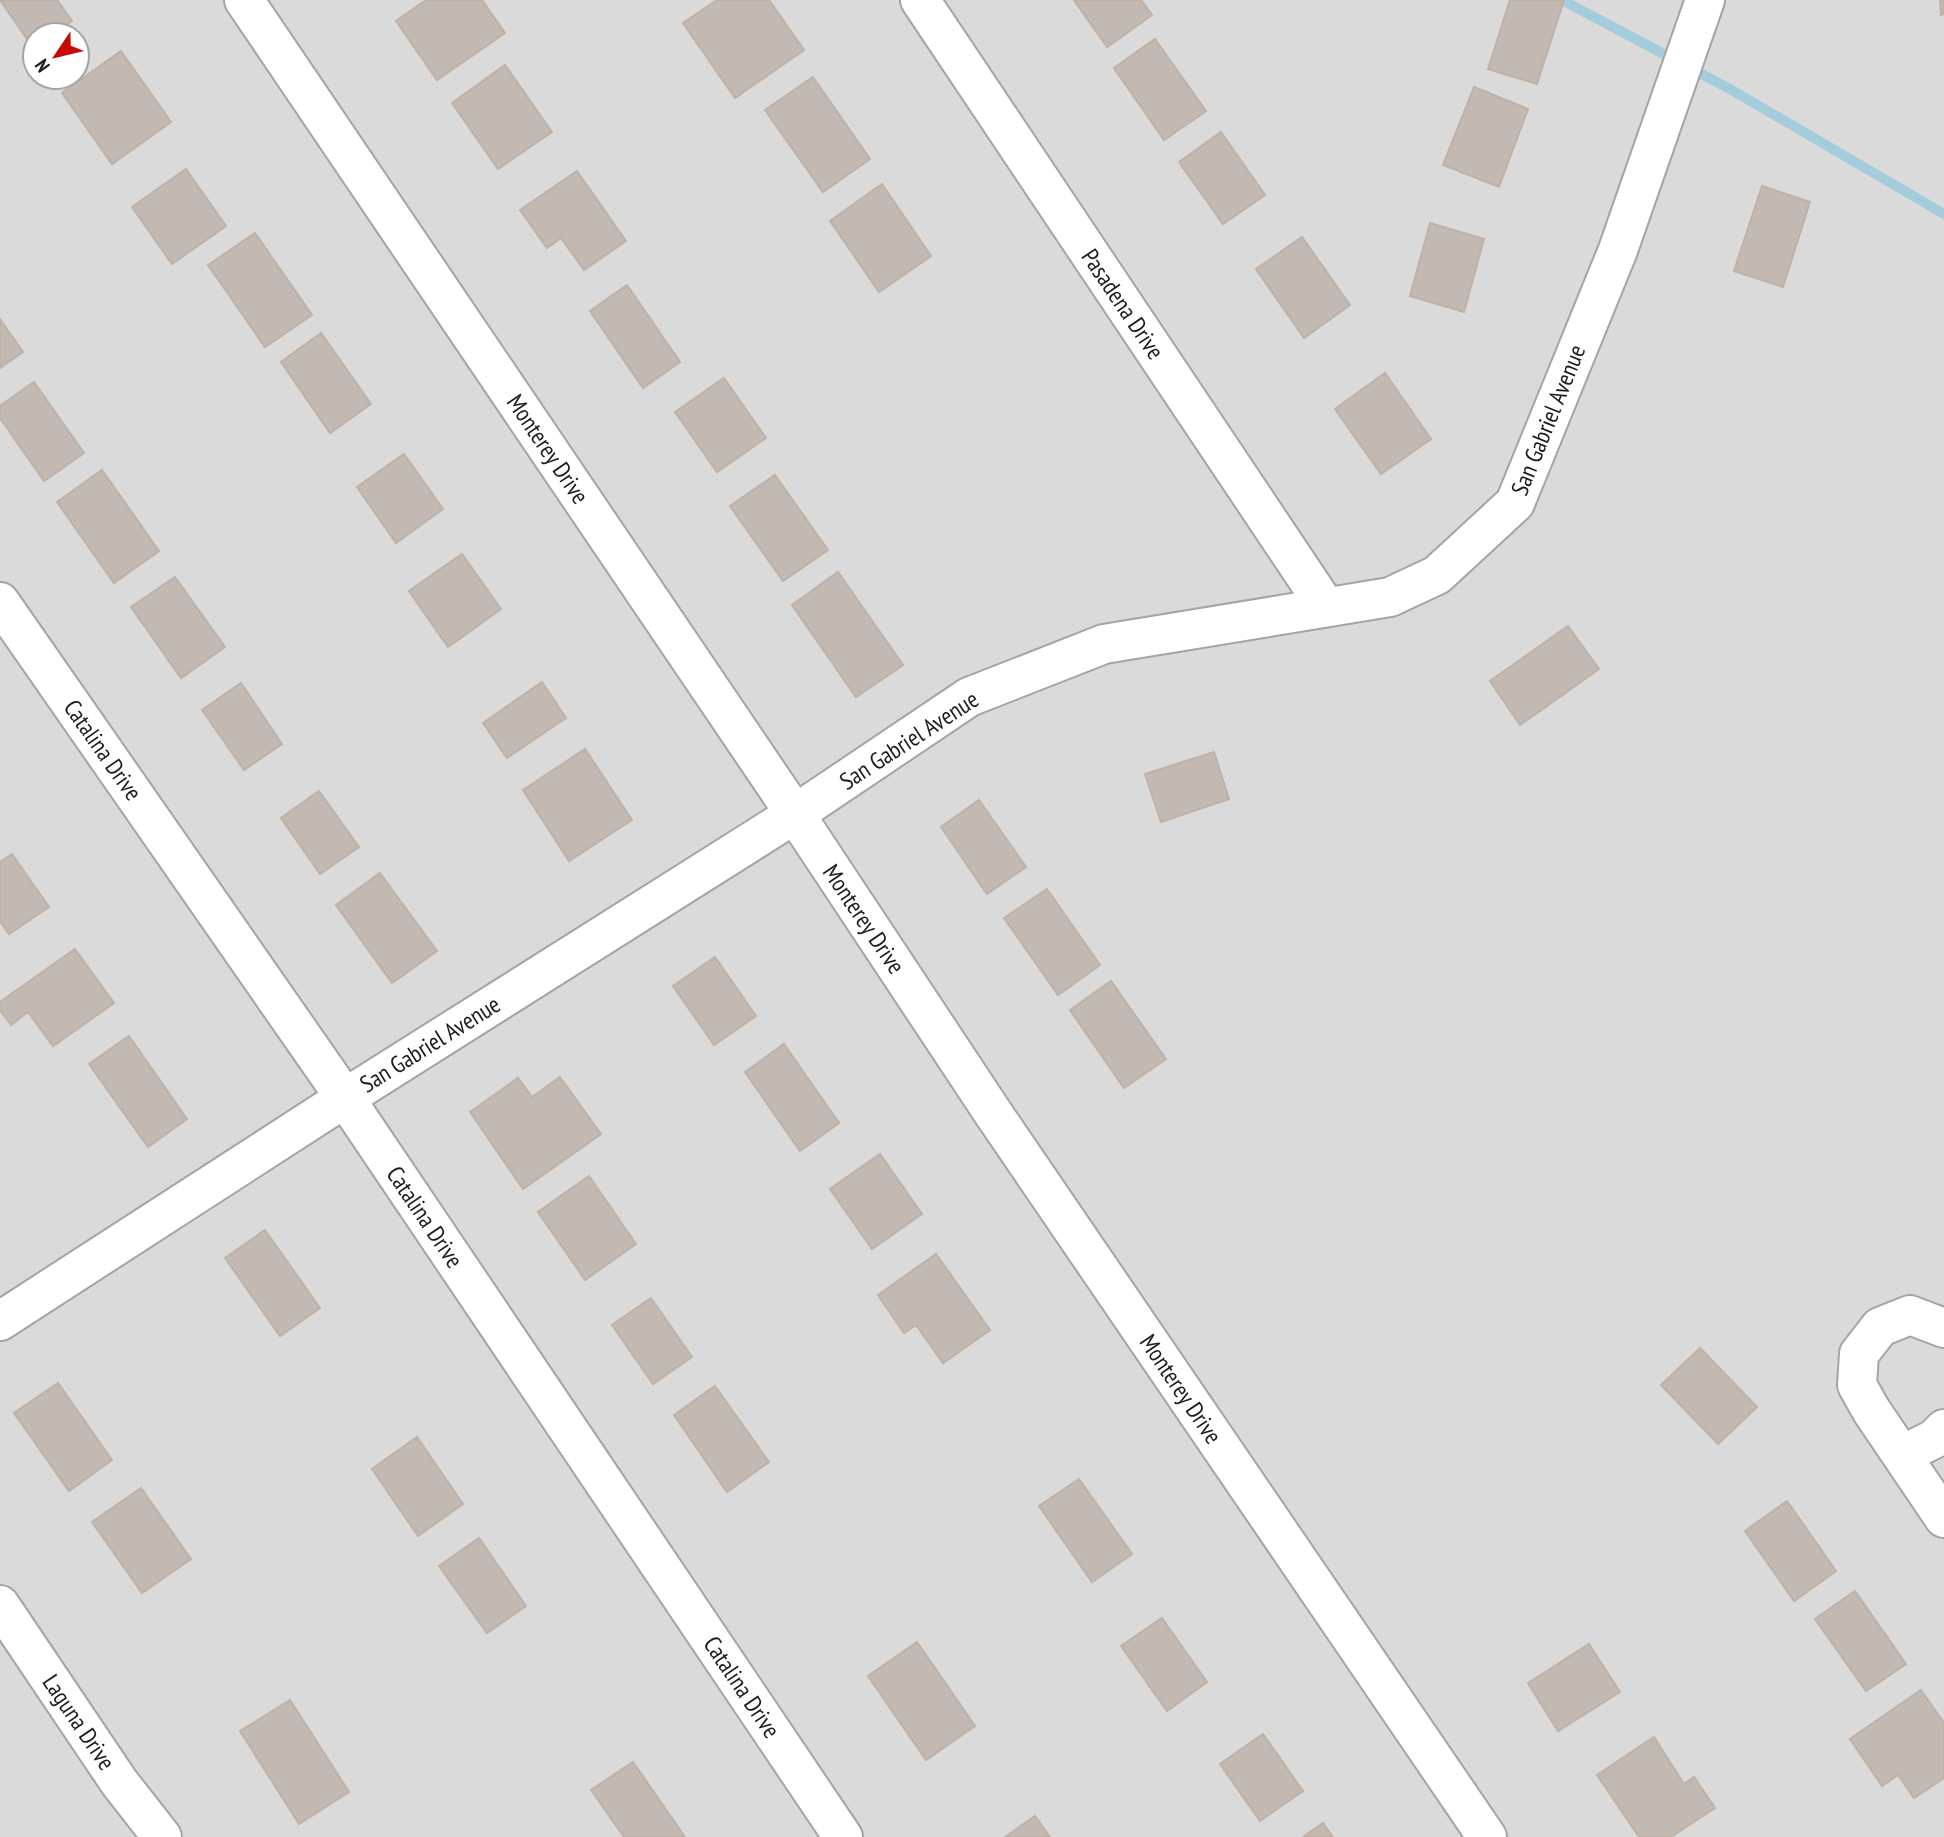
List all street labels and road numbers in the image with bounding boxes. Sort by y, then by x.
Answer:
street label: Pasadena Drive [1075,243,1171,365]
street label: San Gabriel Avenue [1504,340,1592,500]
street label: Monterey Drive [500,388,596,510]
street label: San Gabriel Avenue [834,683,984,797]
street label: Catalina Drive [57,694,149,806]
street label: Monterey Drive [816,858,912,980]
street label: San Gabriel Avenue [354,989,506,1099]
street label: Catalina Drive [380,1160,470,1274]
street label: Monterey Drive [1133,1328,1229,1450]
street label: Catalina Drive [697,1630,787,1744]
street label: Laguna Drive [36,1668,122,1776]

